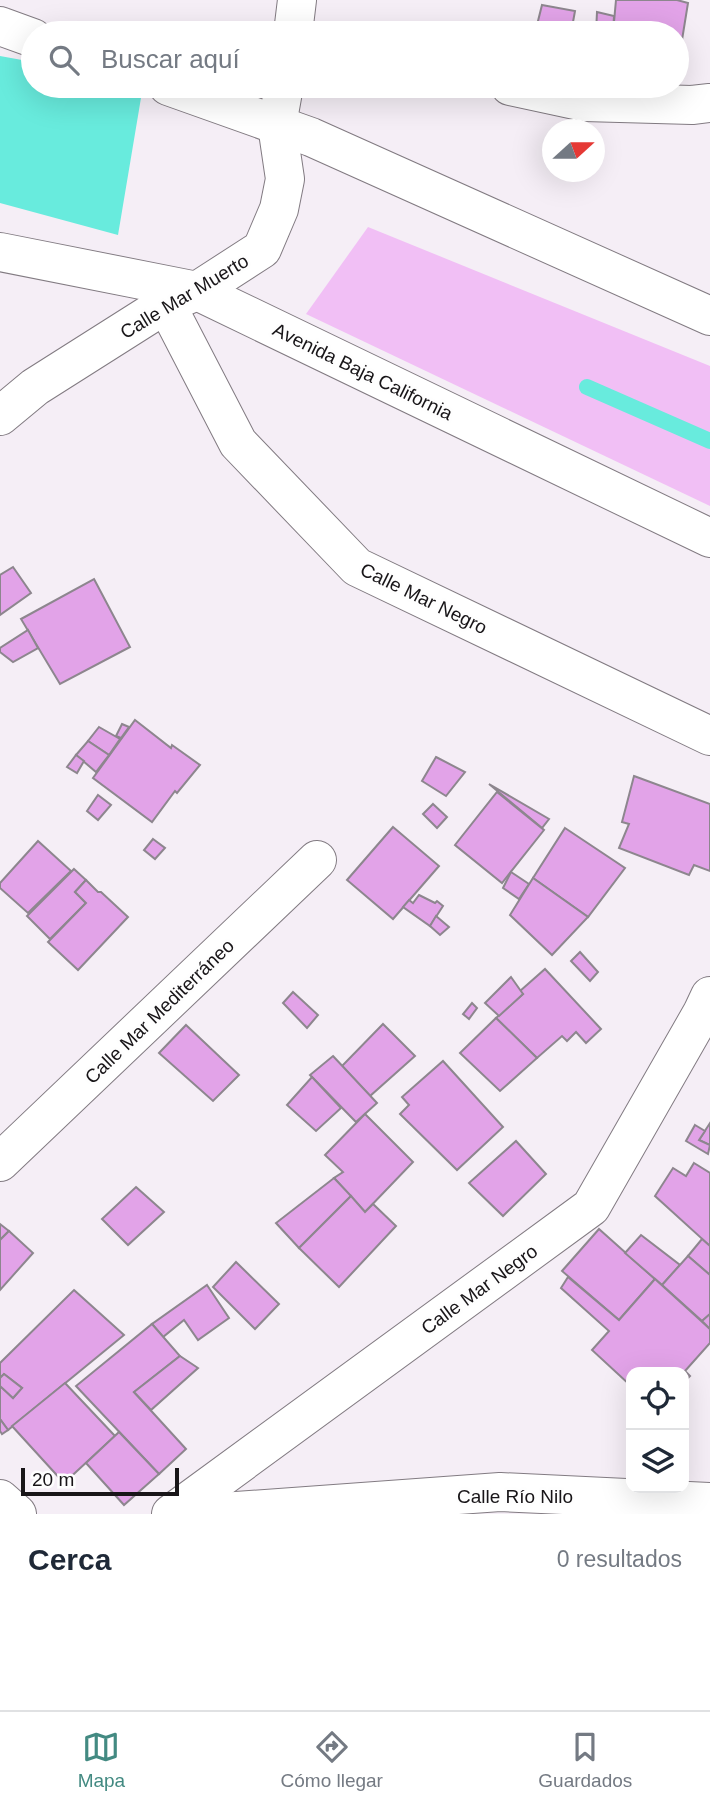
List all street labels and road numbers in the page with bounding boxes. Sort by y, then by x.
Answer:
street label: Calle Mar Muerto [116,250,252,343]
street label: Avenida Baja California [270,319,456,424]
street label: Calle Mar Negro [357,559,491,638]
street label: Calle Mar Mediterráneo [81,935,238,1088]
street label: Calle Mar Negro [417,1240,541,1339]
street label: Calle Río Nilo [457,1486,573,1507]

